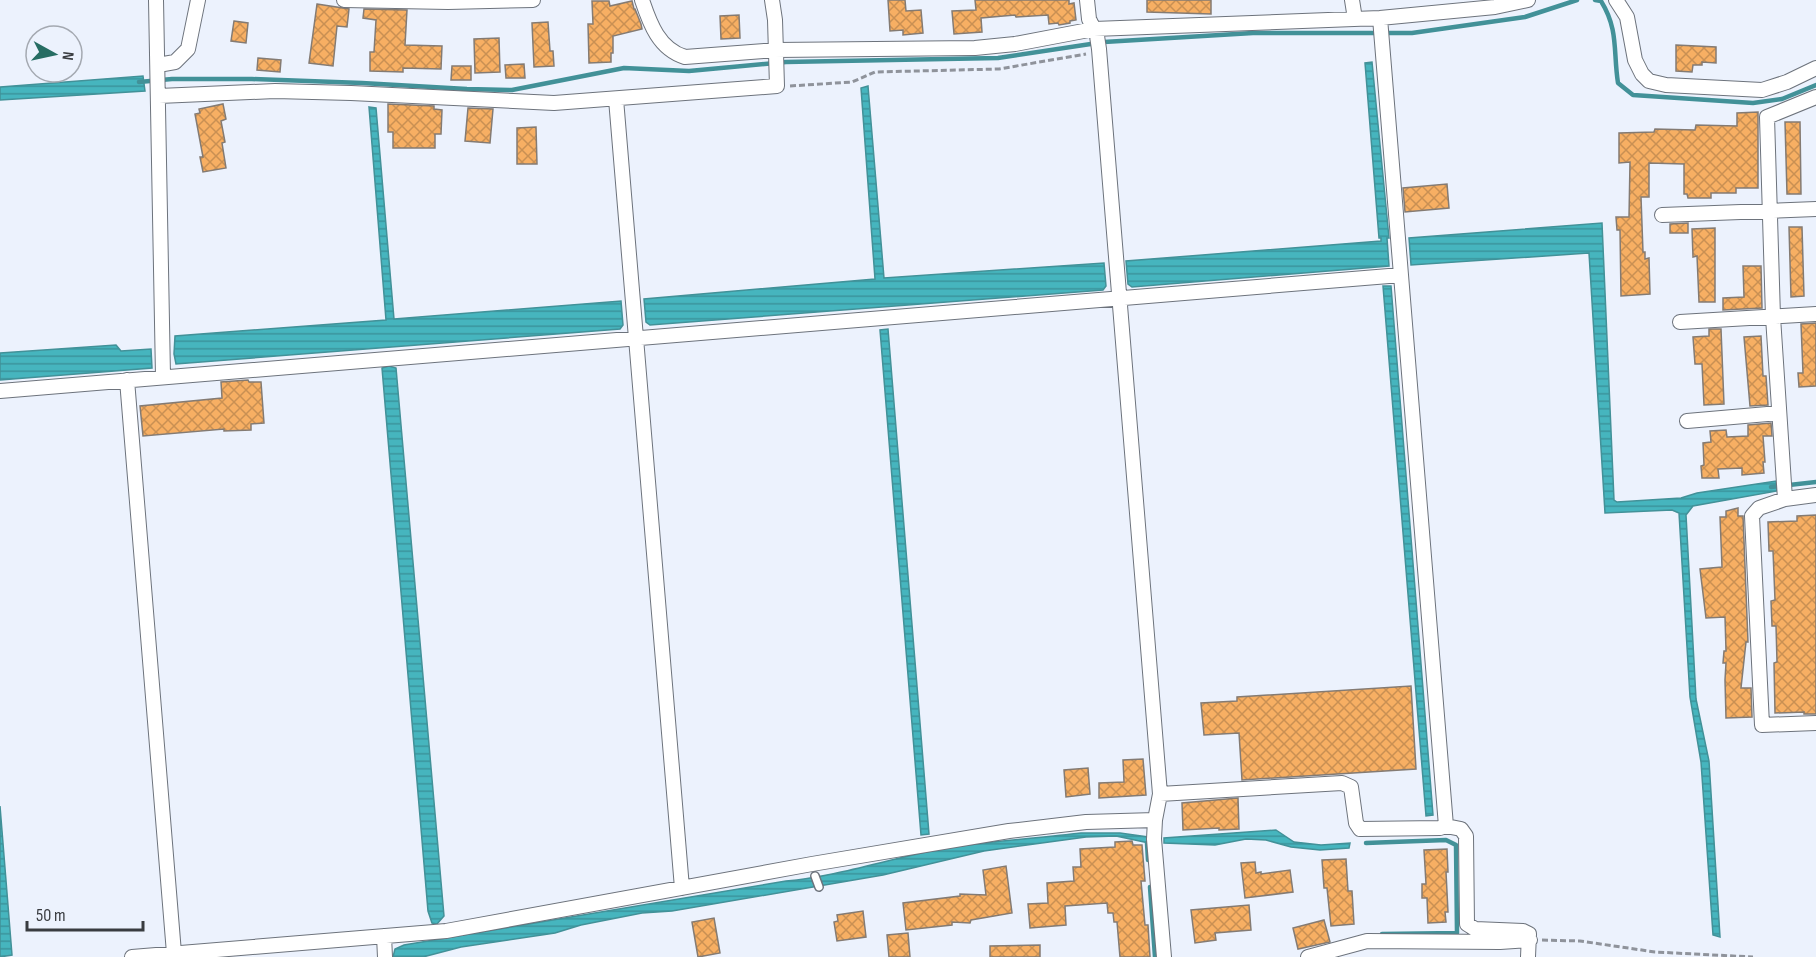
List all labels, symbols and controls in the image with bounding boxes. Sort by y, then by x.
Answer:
north arrow [24,24,84,84]
text: N [57,50,77,61]
scale bar [27,894,142,932]
text: 50 m [36,905,66,926]

